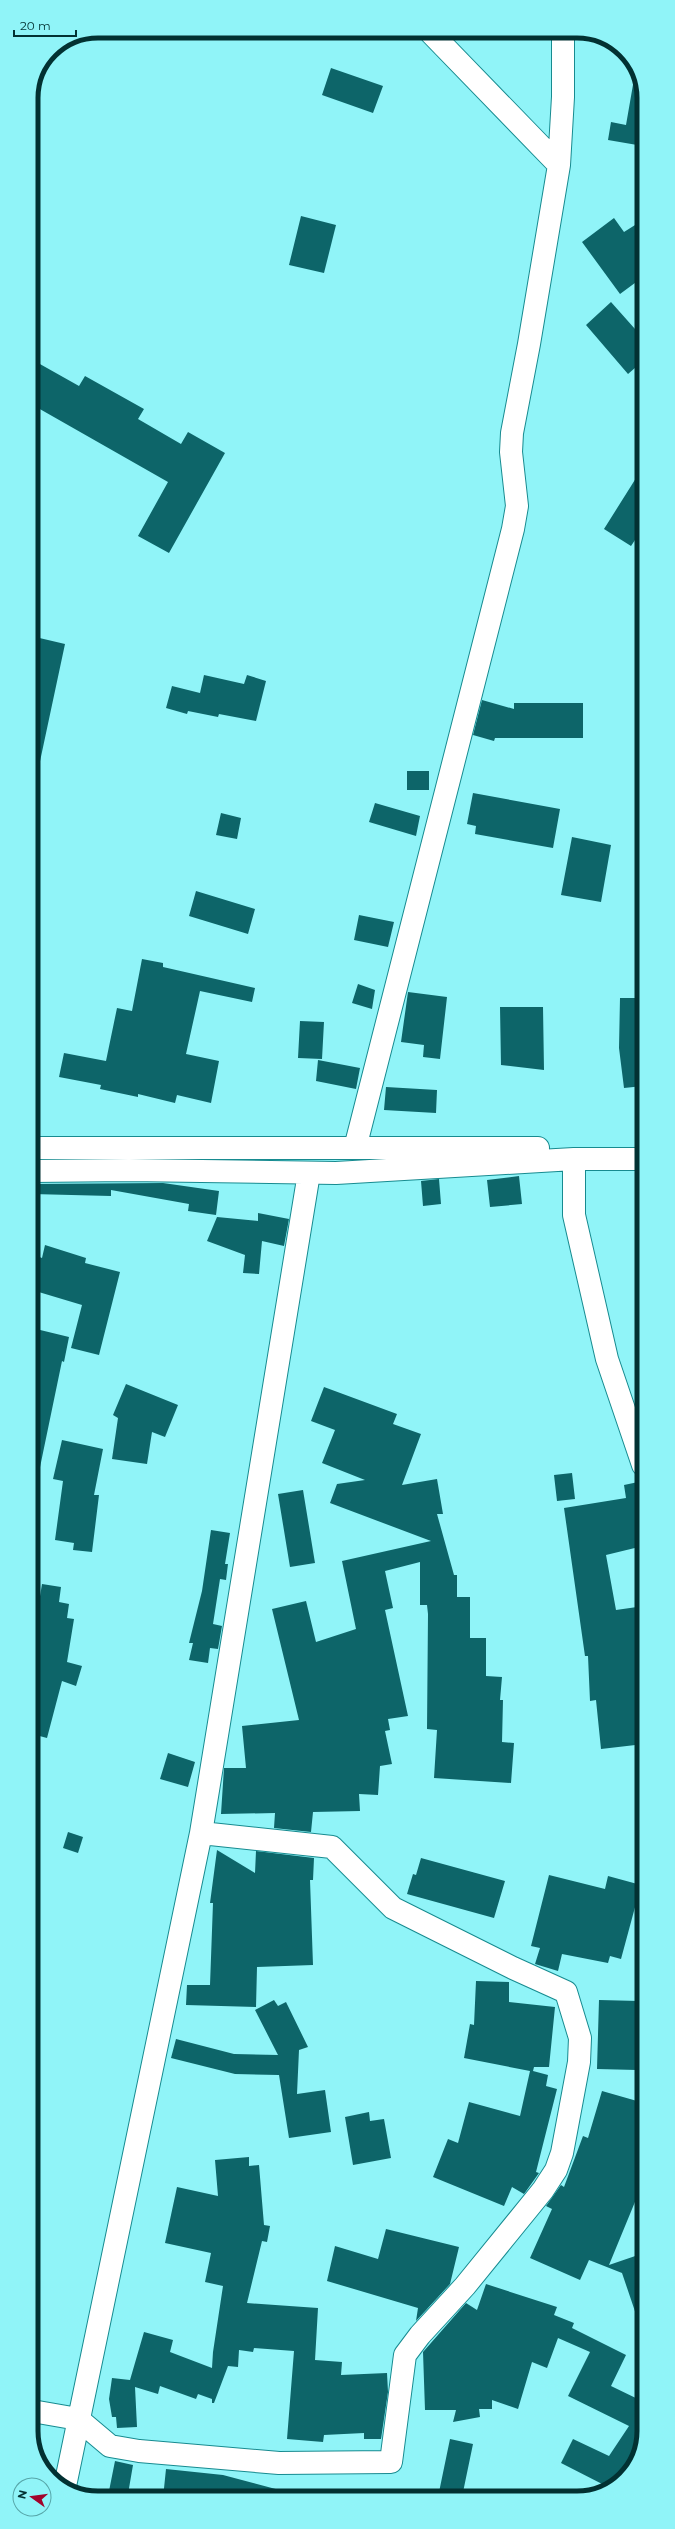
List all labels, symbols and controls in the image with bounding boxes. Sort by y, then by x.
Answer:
scale bar [14,12,76,38]
text: 20 m [20,18,51,33]
north arrow [12,2477,52,2517]
text: N [14,2489,30,2501]

